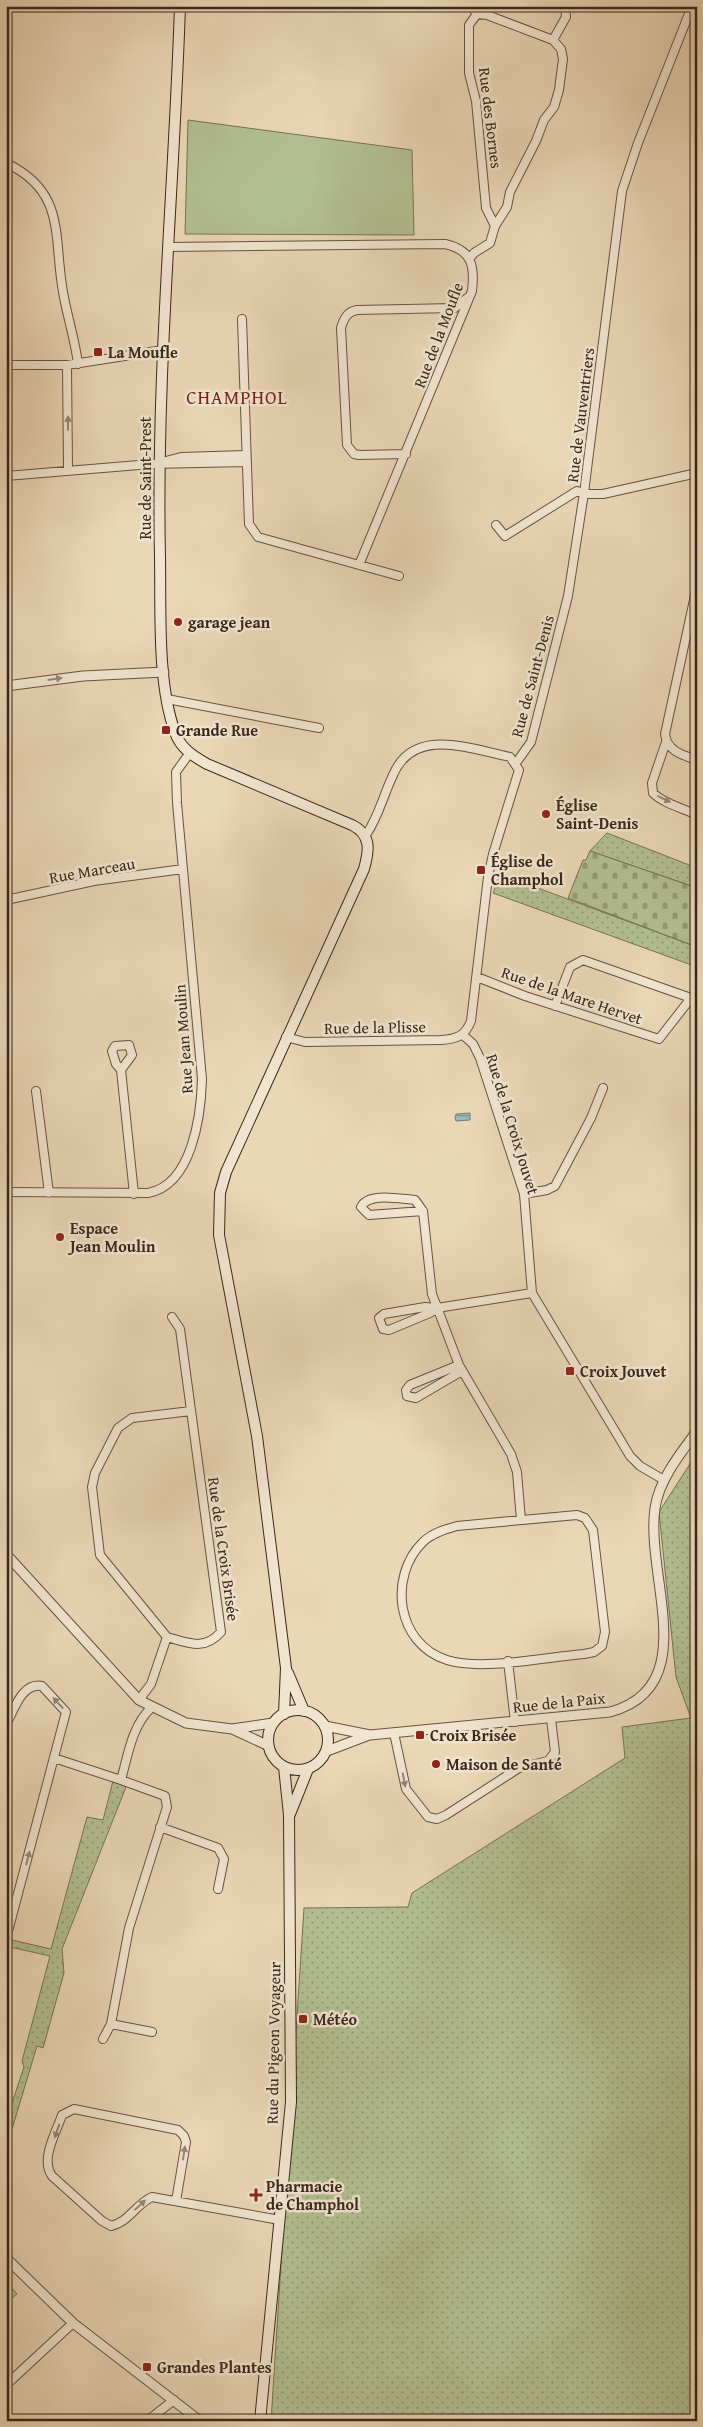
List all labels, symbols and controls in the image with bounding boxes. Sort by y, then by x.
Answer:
street label: Rue des Bornes [473,66,509,170]
street label: Rue de la Moufle [407,279,469,391]
place label: La Moufle [108,340,178,364]
marker: La Moufle [92,346,104,358]
street label: Rue de Vauventriers [560,346,600,484]
district label: CHAMPHOL [186,383,288,411]
one-way arrow [64,414,72,430]
street label: Rue de Saint-Prest [133,416,157,539]
place label: garage jean [188,610,271,634]
street label: Rue de Saint-Denis [504,612,560,740]
marker: garage jean [172,616,184,628]
one-way arrow [47,675,63,683]
place label: Grande Rue [176,718,258,742]
marker: Grande Rue [160,724,172,736]
place label: Église Saint-Denis [556,793,639,835]
one-way arrow [657,796,671,804]
marker: Église Saint-Denis [540,808,552,820]
place label: Église de Champhol [491,849,563,891]
street label: Rue Marceau [47,851,137,889]
marker: Église de Champhol [475,864,487,876]
street label: Rue de la Mare Hervet [498,960,646,1030]
street label: Rue Jean Moulin [167,984,199,1094]
street label: Rue de la Plisse [324,1014,426,1040]
street label: Rue de la Croix Jouvet [480,1051,546,1198]
place label: Espace Jean Moulin [67,1216,156,1258]
marker: Espace Jean Moulin [54,1231,66,1243]
place label: Croix Jouvet [580,1359,667,1383]
marker: Croix Jouvet [564,1365,576,1377]
street label: Rue de la Croix Brisée [202,1476,246,1622]
street label: Rue de la Paix [512,1685,607,1719]
one-way arrow [52,1698,64,1710]
place label: Croix Brisée [430,1723,517,1747]
marker: Croix Brisée [414,1729,426,1741]
place label: Maison de Santé [446,1752,562,1776]
marker: Maison de Santé [430,1758,442,1770]
one-way arrow [401,1773,409,1789]
one-way arrow [24,1850,32,1865]
street label: Rue du Pigeon Voyageur [260,1961,286,2124]
place label: Météo [313,2007,358,2031]
marker: Météo [297,2013,309,2025]
one-way arrow [53,2124,61,2139]
one-way arrow [180,2144,188,2160]
place label: Pharmacie de Champhol [266,2174,359,2216]
marker: Pharmacie de Champhol [250,2189,262,2201]
one-way arrow [134,2200,146,2211]
place label: Grandes Plantes [157,2355,272,2379]
marker: Grandes Plantes [141,2361,153,2373]

